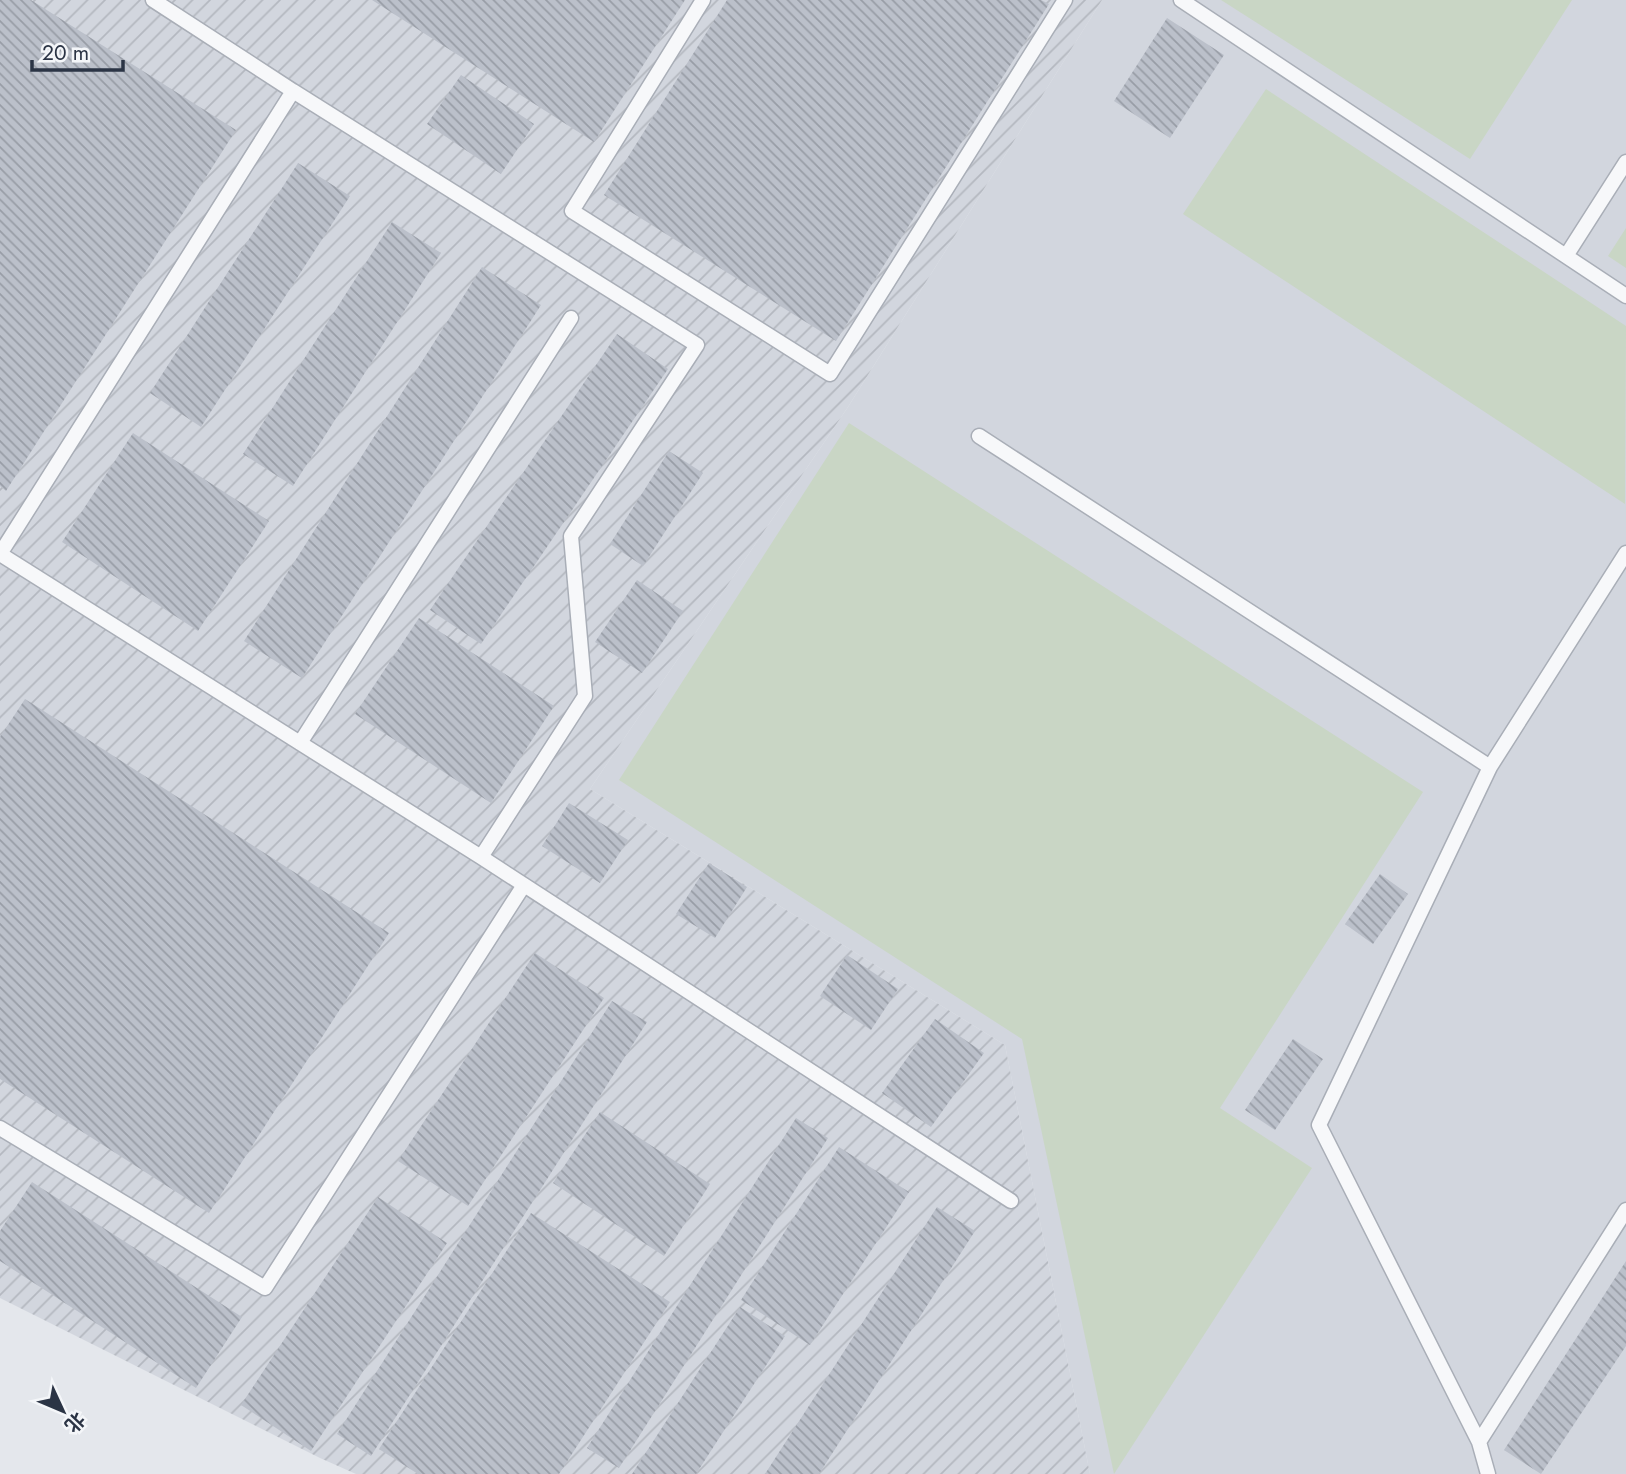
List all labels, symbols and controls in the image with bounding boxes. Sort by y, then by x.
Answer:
scale bar [32,28,122,72]
text: 20 m [42,38,89,68]
north arrow [28,1376,98,1446]
text: 北 [59,1406,91,1439]

